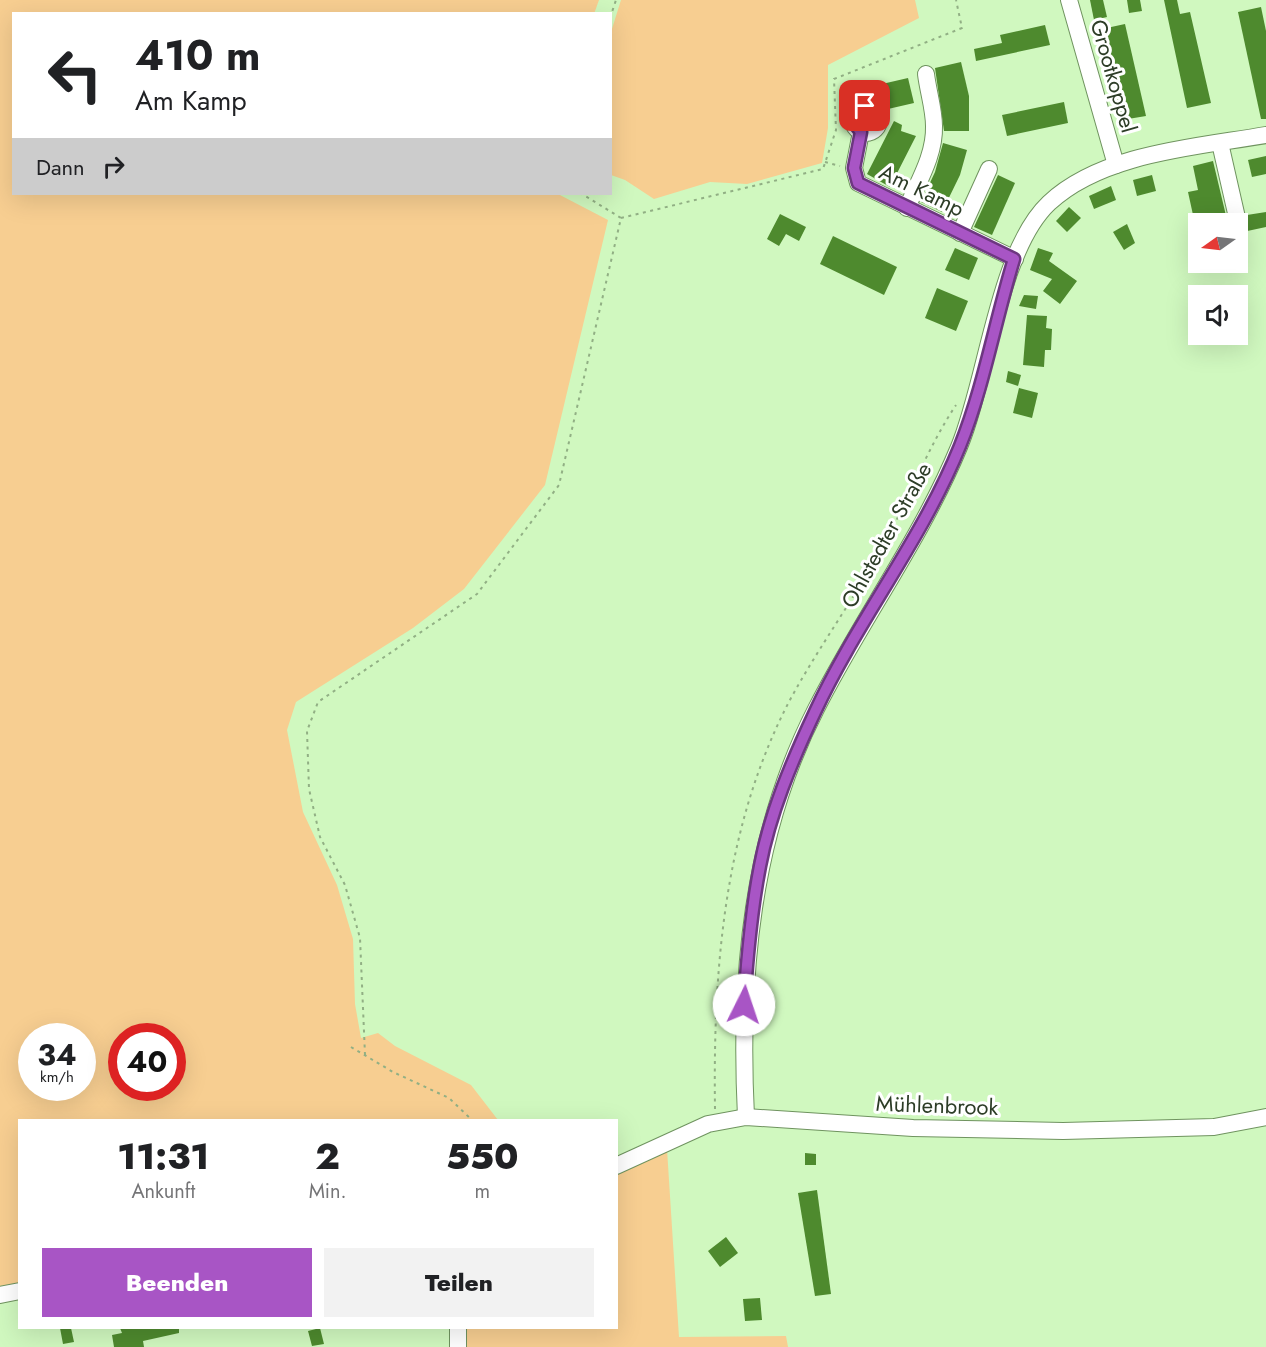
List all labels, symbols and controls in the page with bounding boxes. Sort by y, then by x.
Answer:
street label: Grootkoppel [1083,16,1145,136]
text: 410 m [135,25,261,86]
icon: left [36,36,114,114]
pin [839,80,890,131]
text: Am Kamp [135,81,247,120]
icon: arrive [848,89,881,122]
icon: right [97,150,130,183]
text: Dann [36,151,85,183]
street label: Am Kamp [874,156,970,224]
north arrow [1188,213,1248,273]
map controls [1188,213,1248,345]
button: sound [1188,285,1248,345]
street label: Ohlstedter Straße [833,456,939,614]
position arrow [712,973,776,1037]
speed limit sign: 40 [108,1023,186,1101]
text: 34 [37,1033,77,1076]
text: km/h [40,1066,74,1088]
street label: Mühlenbrook [875,1087,999,1123]
text: 11:31 [117,1130,209,1182]
text: 2 [315,1130,340,1182]
text: 550 [446,1130,519,1182]
text: Ankunft [131,1177,195,1206]
text: Min. [309,1177,347,1206]
text: m [474,1177,490,1206]
button: Beenden [42,1248,312,1317]
button: Teilen [324,1248,594,1317]

